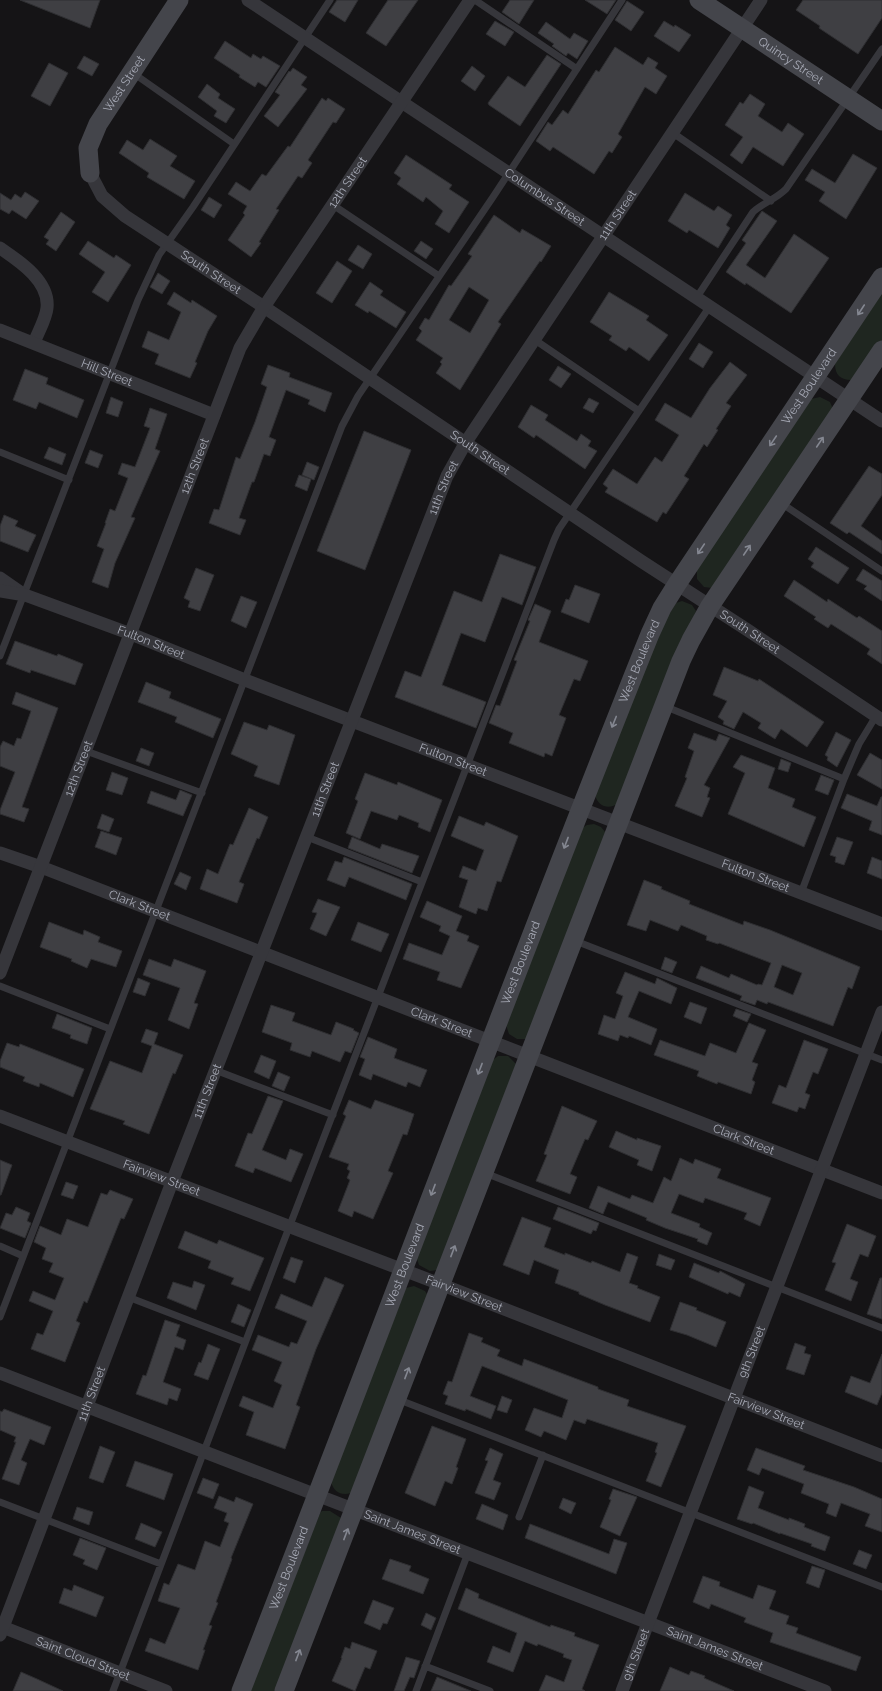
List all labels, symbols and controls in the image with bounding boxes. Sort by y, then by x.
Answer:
street label: Quincy Street [756,34,826,87]
street label: West Street [101,53,148,115]
street label: 12th Street [325,154,370,211]
street label: Columbus Street [502,165,587,229]
street label: 11th Street [596,187,639,243]
street label: South Street [178,247,244,297]
one-way arrow [856,304,865,315]
street label: West Boulevard [779,346,839,427]
street label: Hill Street [79,356,135,389]
street label: South Street [447,427,513,478]
one-way arrow [769,435,777,446]
street label: 12th Street [178,436,212,496]
one-way arrow [816,437,824,448]
street label: 11th Street [426,458,461,517]
one-way arrow [696,543,704,555]
one-way arrow [744,544,752,556]
street label: South Street [717,607,783,657]
street label: West Boulevard [616,618,663,705]
street label: Fulton Street [115,623,187,662]
one-way arrow [610,715,618,727]
street label: 12th Street [61,739,96,799]
street label: Fulton Street [417,740,489,779]
street label: 11th Street [308,760,342,819]
one-way arrow [562,836,570,848]
street label: Fulton Street [720,856,792,895]
street label: Clark Street [107,887,172,923]
street label: West Boulevard [498,919,543,1007]
street label: Clark Street [409,1004,474,1041]
street label: 11th Street [190,1062,224,1121]
one-way arrow [476,1062,484,1074]
street label: Clark Street [711,1121,777,1158]
street label: Fairview Street [121,1157,202,1199]
one-way arrow [429,1183,437,1195]
street label: West Boulevard [383,1222,427,1309]
one-way arrow [449,1246,457,1258]
street label: Fairview Street [424,1272,505,1315]
street label: 9th Street [736,1324,768,1380]
street label: 11th Street [75,1364,108,1423]
one-way arrow [403,1367,411,1379]
street label: Fairview Street [726,1390,807,1432]
street label: Saint James Street [362,1507,463,1557]
street label: West Boulevard [266,1524,311,1612]
one-way arrow [342,1528,350,1540]
street label: Saint James Street [664,1624,765,1673]
street label: 9th Street [620,1627,652,1683]
street label: Saint Cloud Street [34,1634,132,1683]
one-way arrow [295,1649,303,1661]

